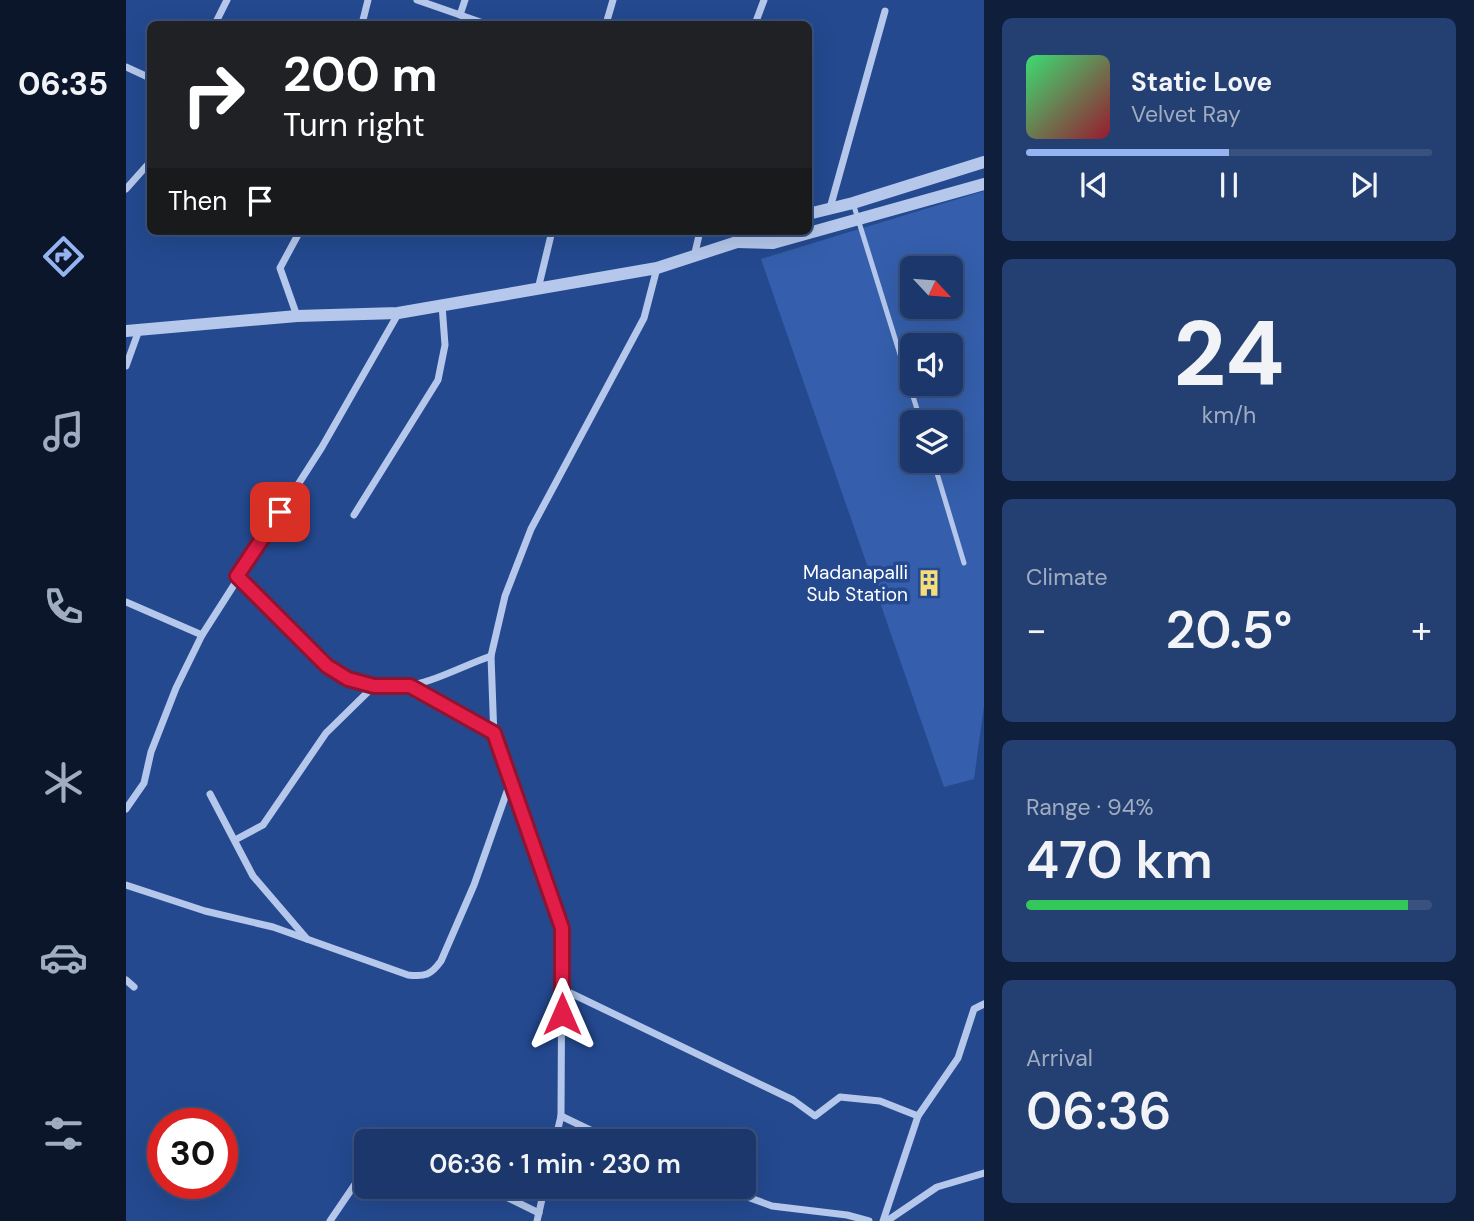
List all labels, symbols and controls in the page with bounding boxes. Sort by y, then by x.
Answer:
text: 200 m [283,42,438,106]
icon: right [168,49,259,140]
text: 06:35 [18,63,108,105]
text: Static Love [1131,65,1272,99]
text: Velvet Ray [1131,99,1241,129]
text: Turn right [283,104,425,146]
icon: previous [1075,166,1113,204]
icon: pause [1210,166,1248,204]
icon: next [1345,166,1383,204]
icon: arrive [241,182,279,220]
text: Then [168,184,227,218]
icon: directions [39,232,88,281]
north arrow [900,256,962,318]
map controls [900,256,963,473]
text: 24 [1173,295,1285,413]
button: sound [900,333,963,396]
text: km/h [1202,400,1256,430]
icon: music [39,407,88,456]
button: layers [900,410,963,473]
pin [250,482,310,542]
icon: arrive [261,493,299,531]
place label: Madanapalli Sub Station [803,560,908,607]
text: Climate [1026,562,1108,592]
building icon: Madanapalli Sub Station [914,568,944,598]
icon: phone [39,582,88,631]
text: 20.5° [1166,596,1292,664]
text: − [1026,605,1047,655]
text: + [1411,605,1432,655]
icon: climate [39,758,88,807]
text: Range · 94% [1026,792,1154,822]
text: 470 km [1026,826,1213,894]
icon: car [39,933,88,982]
position arrow [525,977,599,1051]
text: Arrival [1026,1043,1093,1073]
text: 06:36 [1026,1077,1172,1145]
speed limit sign: 30 [147,1108,238,1199]
icon: filters [39,1109,88,1158]
text: 06:36 · 1 min · 230 m [429,1147,681,1181]

